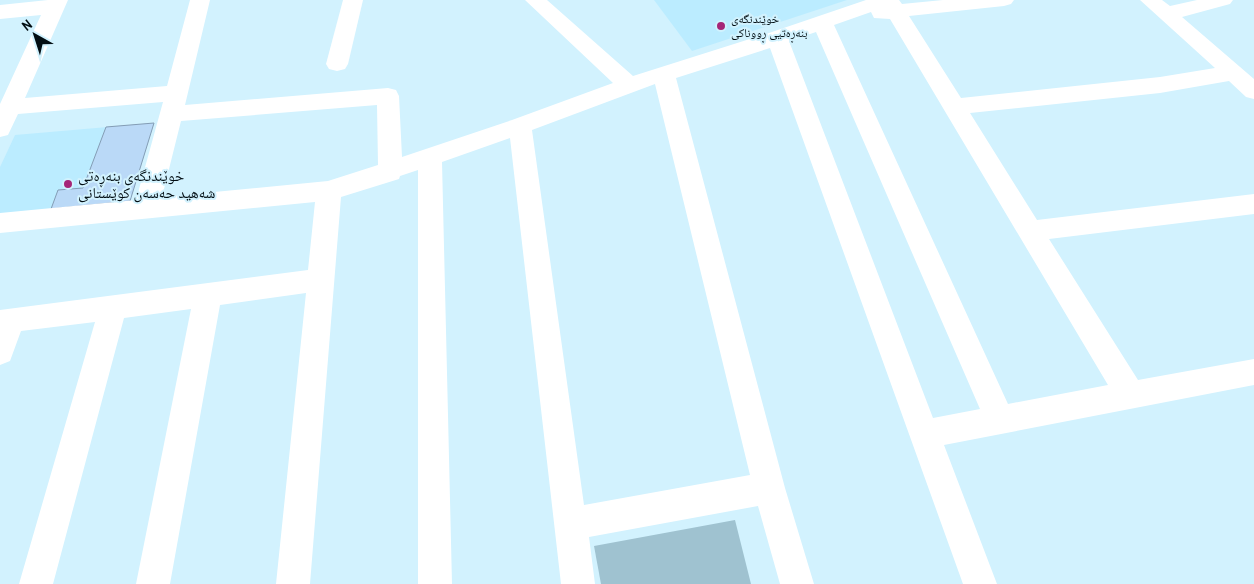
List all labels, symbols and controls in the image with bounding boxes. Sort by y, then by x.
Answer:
north arrow [10,10,60,60]
place label: خوێندنگەی بنەڕەتیی ڕووناکی [731,11,808,43]
text: N [18,15,36,35]
marker: خوێندنگەی بنەڕەتیی ڕووناکی [715,20,727,32]
place label: خوێندنگەی بنەڕەتی شەهید حەسەن کوێستانی [78,165,215,203]
marker: خوێندنگەی بنەڕەتی شەهید حەسەن کوێستانی [62,178,74,190]

